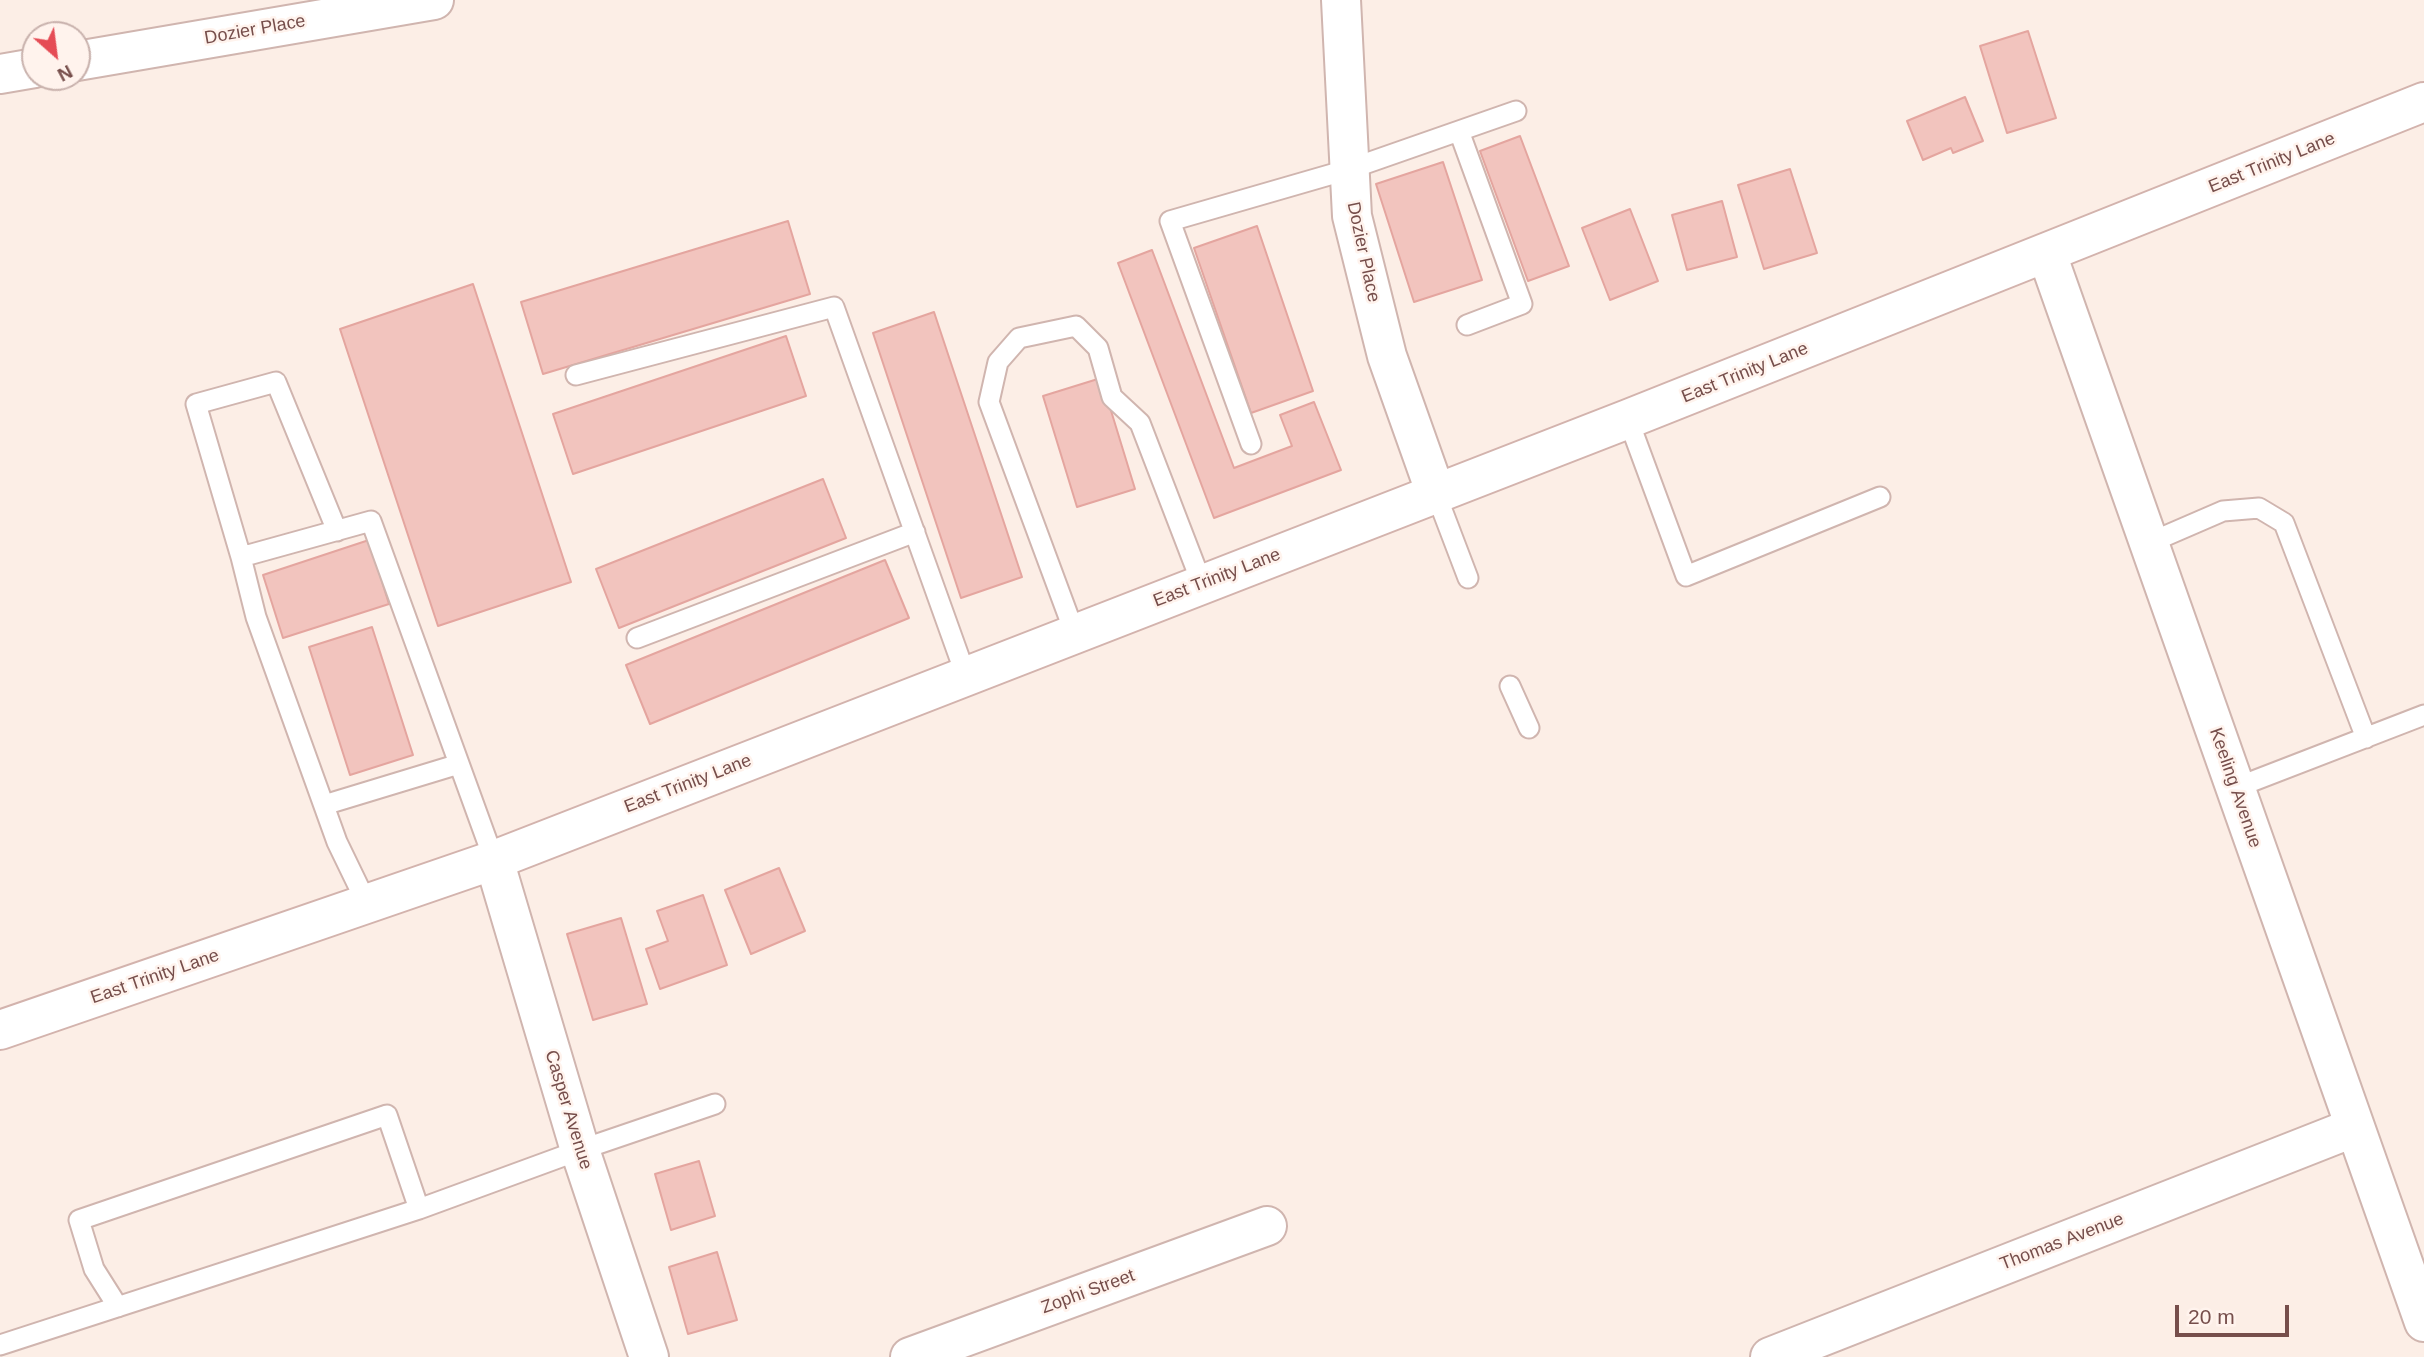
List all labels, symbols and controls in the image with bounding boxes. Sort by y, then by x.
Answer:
street label: Dozier Place [203,11,307,49]
north arrow [21,21,91,91]
text: N [54,61,76,86]
street label: East Trinity Lane [2206,128,2338,198]
street label: Dozier Place [1342,200,1384,304]
street label: East Trinity Lane [1679,338,1811,408]
street label: East Trinity Lane [1150,544,1284,612]
street label: Keeling Avenue [2204,725,2266,851]
street label: East Trinity Lane [621,750,755,818]
street label: East Trinity Lane [88,945,222,1009]
street label: Casper Avenue [540,1048,596,1172]
street label: Thomas Avenue [1997,1208,2127,1276]
street label: Zophi Street [1038,1265,1138,1319]
scale bar [2179,1290,2293,1334]
text: 20 m [2188,1305,2235,1328]

